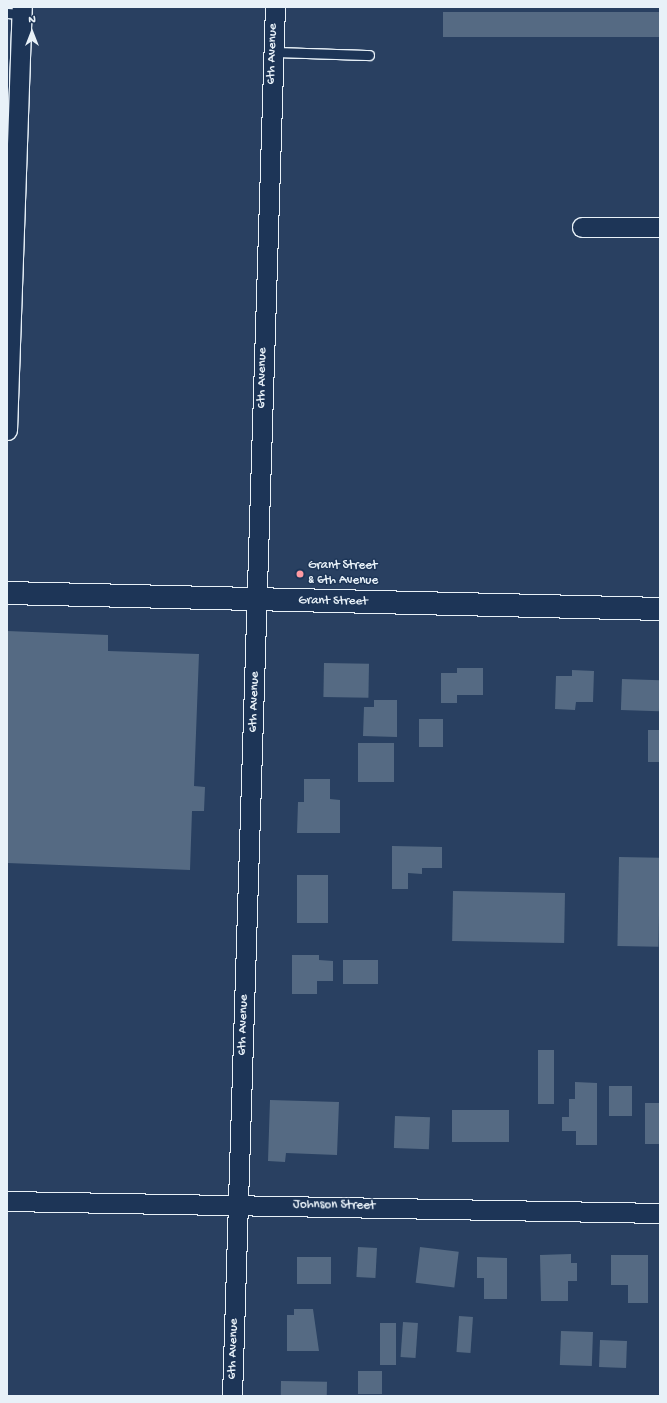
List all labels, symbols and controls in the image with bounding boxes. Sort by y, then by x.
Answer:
north arrow [12,12,52,52]
text: N [28,14,36,26]
street label: 6th Avenue [264,23,282,85]
street label: 6th Avenue [255,347,271,409]
place label: Grant Street & 6th Avenue [308,559,378,590]
marker: Grant Street & 6th Avenue [295,569,305,579]
street label: Grant Street [298,594,368,610]
street label: 6th Avenue [246,671,264,733]
street label: 6th Avenue [235,994,253,1056]
street label: Johnson Street [293,1197,375,1215]
street label: 6th Avenue [225,1318,243,1380]

